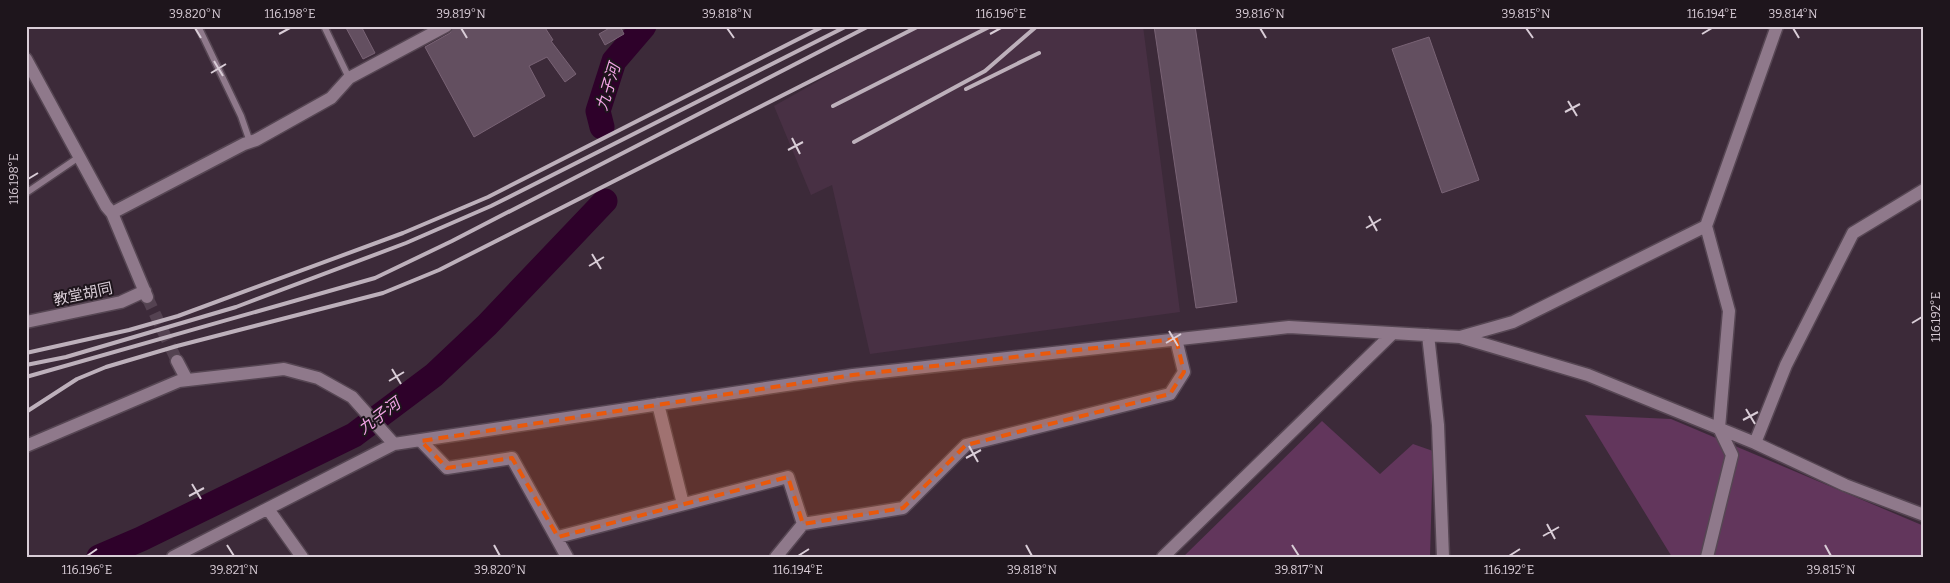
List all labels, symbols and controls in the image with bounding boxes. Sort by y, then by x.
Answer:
text: 39.820°N [169,7,221,21]
text: 116.198°E [265,7,315,21]
text: 39.819°N [436,7,486,21]
text: 39.818°N [702,7,752,21]
text: 116.196°E [976,7,1026,21]
text: 39.816°N [1235,7,1285,21]
text: 39.815°N [1502,7,1551,21]
text: 116.194°E [1687,7,1737,21]
text: 39.814°N [1768,7,1818,21]
water label: 九子河 [592,58,625,113]
text: 116.198°E [7,154,21,204]
street label: 教堂胡同 [52,279,114,309]
text: 116.192°E [1929,292,1943,342]
water label: 九子河 [354,392,406,438]
text: 116.196°E [62,563,112,577]
text: 39.821°N [210,563,259,577]
text: 39.820°N [474,563,526,577]
text: 116.194°E [773,563,823,577]
text: 39.818°N [1007,563,1057,577]
text: 39.817°N [1275,563,1324,577]
text: 116.192°E [1484,563,1534,577]
text: 39.815°N [1807,563,1856,577]

